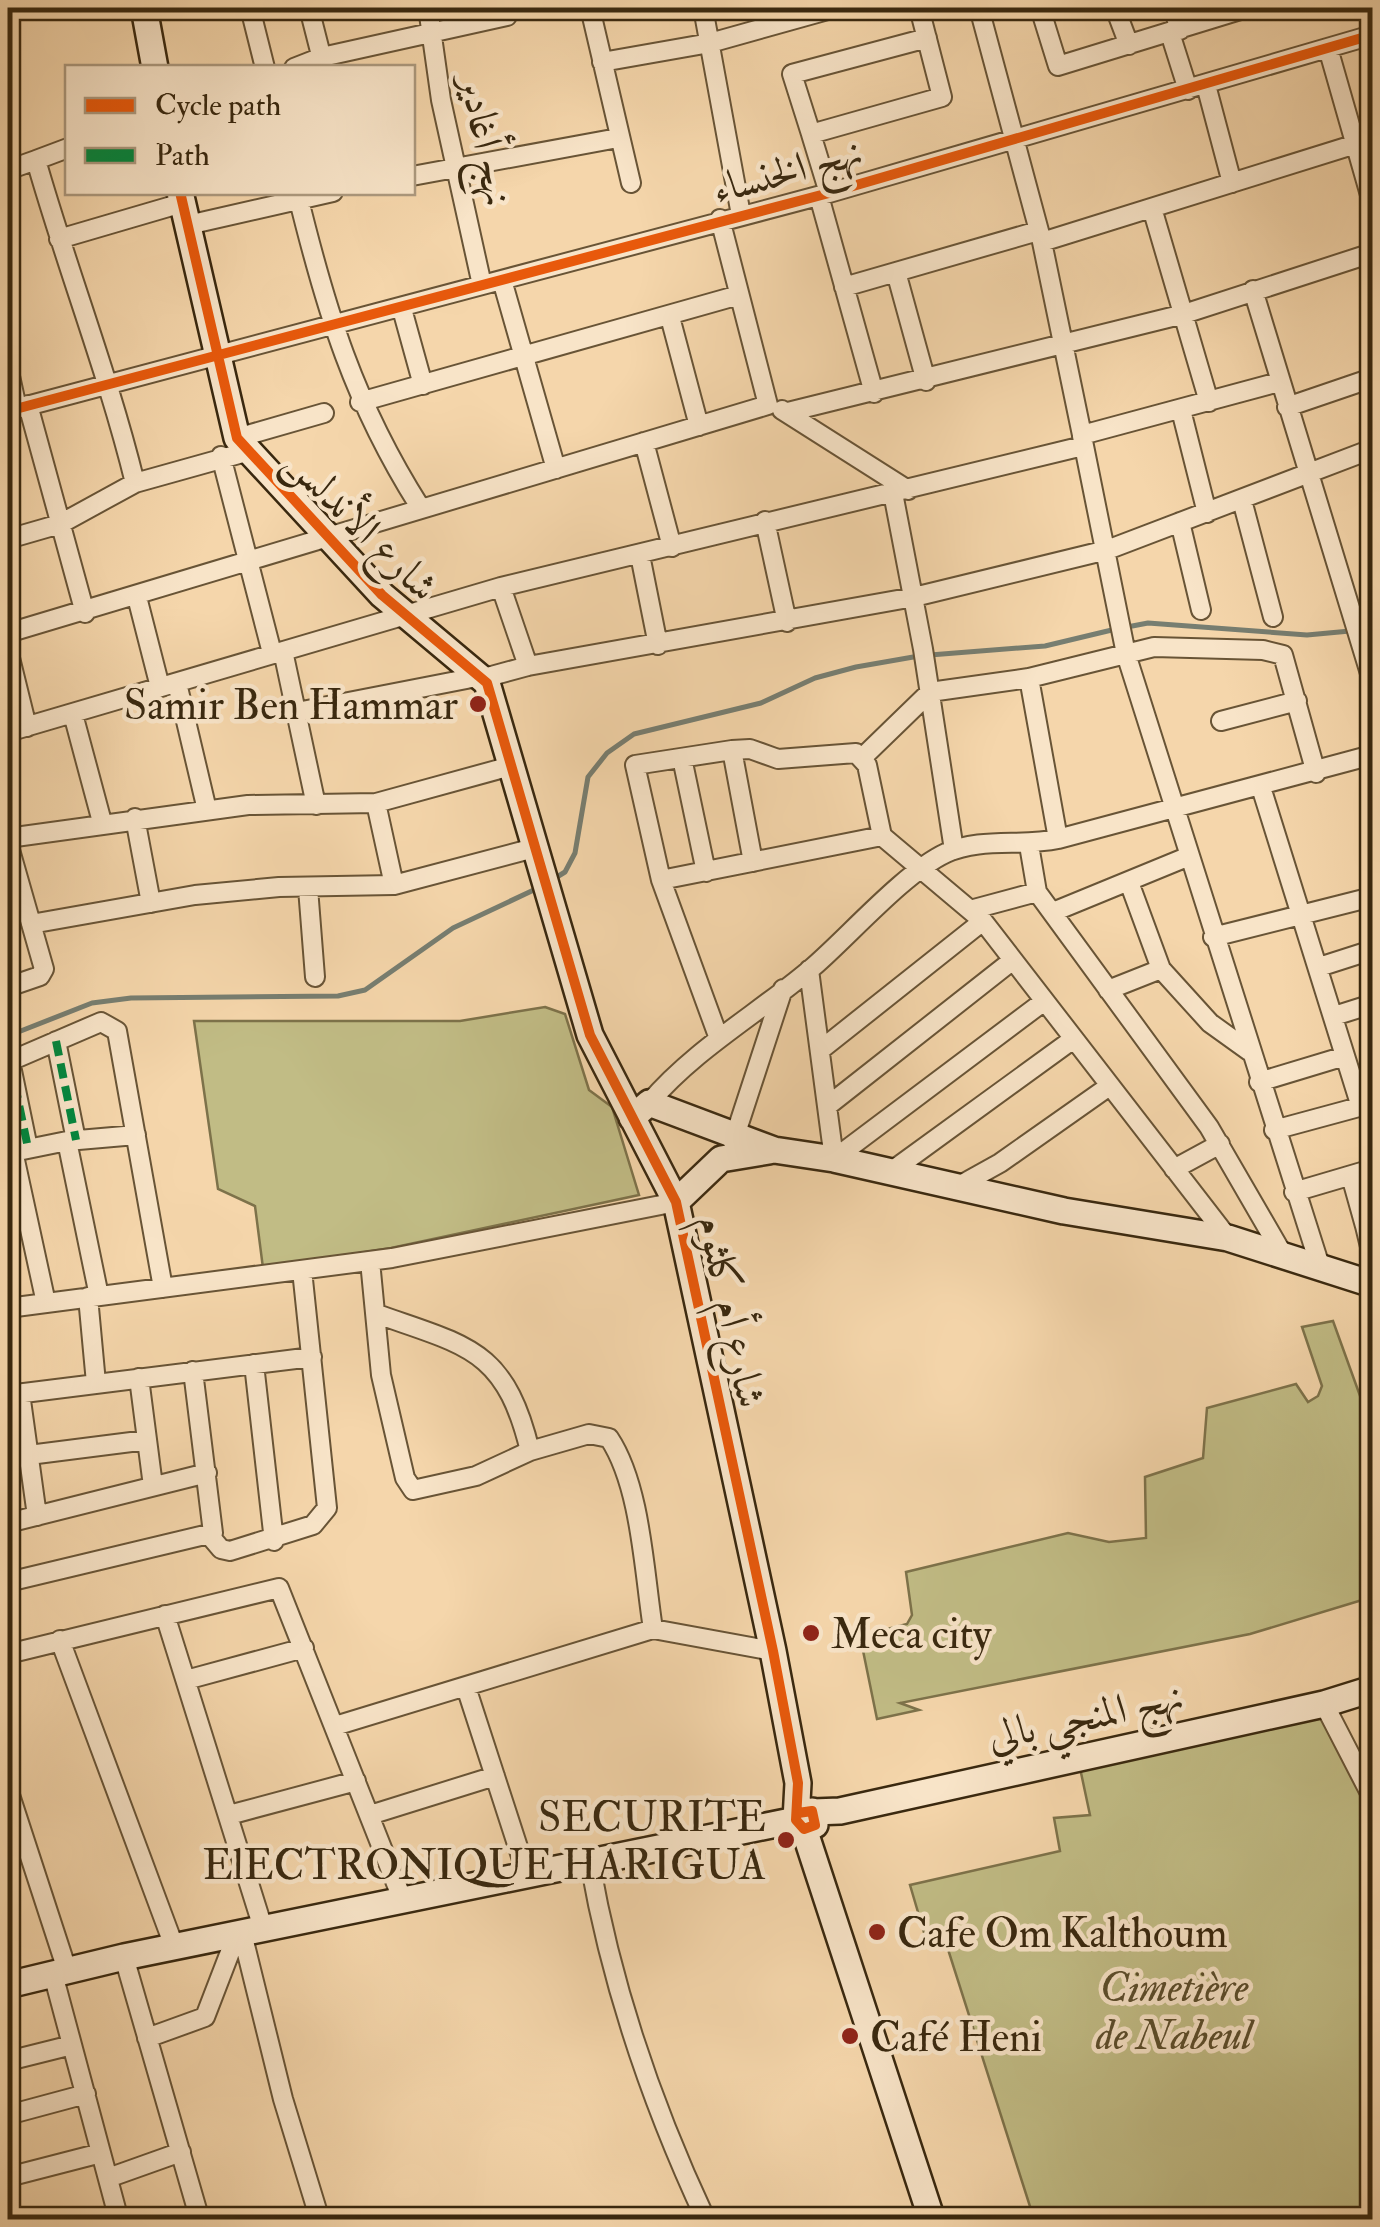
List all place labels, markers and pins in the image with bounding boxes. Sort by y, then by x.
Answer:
place label: Samir Ben Hammar [124,680,458,732]
marker: Samir Ben Hammar [467,693,489,715]
place label: Meca city [831,1609,992,1661]
marker: Meca city [800,1622,822,1644]
place label: SECURITE ElECTRONIQUE HARIGUA [203,1792,766,1892]
marker: SECURITE ElECTRONIQUE HARIGUA [775,1829,797,1851]
place label: Cafe Om Kalthoum [897,1908,1228,1960]
marker: Cafe Om Kalthoum [866,1921,888,1943]
place label: Café Heni [870,2012,1042,2064]
marker: Café Heni [839,2025,861,2047]

